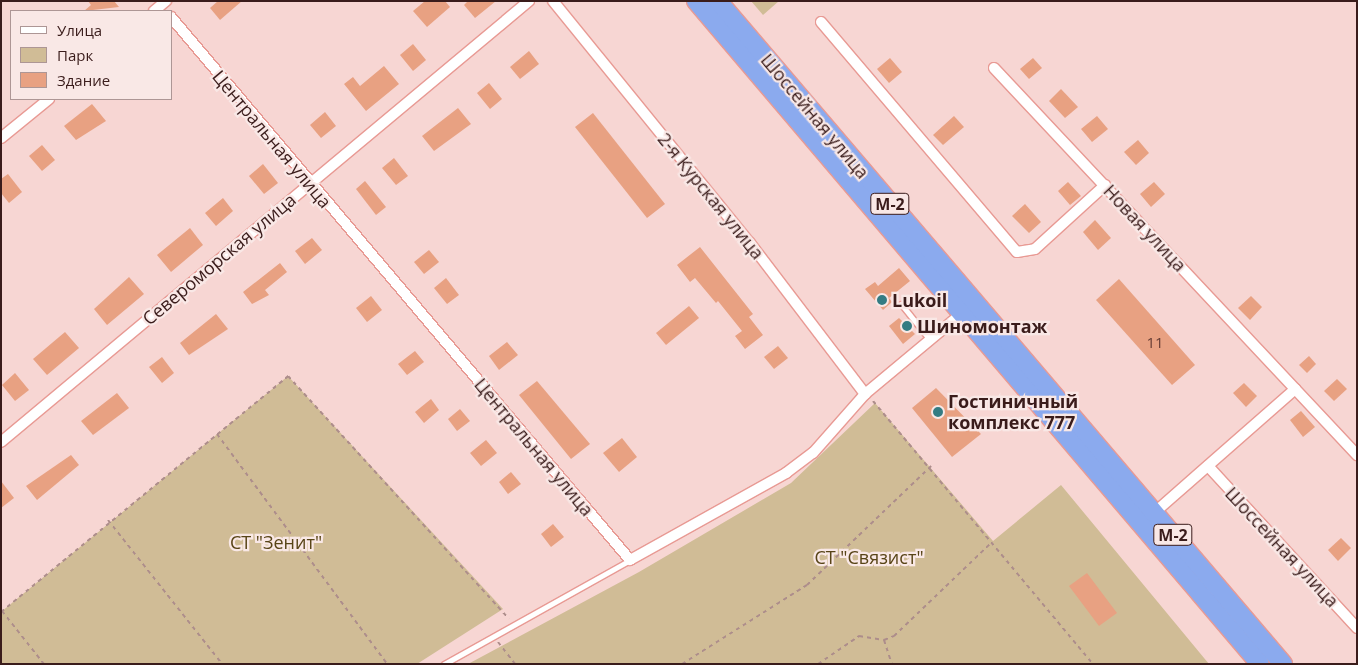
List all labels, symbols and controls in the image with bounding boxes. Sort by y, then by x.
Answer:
legend [10,10,172,100]
text: Улица [57,20,102,40]
text: Парк [57,45,93,65]
street label: Шоссейная улица [757,49,873,183]
street label: Центральная улица [208,66,336,212]
text: Здание [57,70,110,90]
street label: 2-я Курская улица [653,128,769,264]
street label: Новая улица [1099,180,1191,276]
street label: Североморская улица [138,189,300,329]
road number: М-2 [870,190,910,218]
place label: Lukoil [892,289,947,311]
marker: Lukoil [876,294,888,306]
place label: Шиномонтаж [917,315,1047,337]
marker: Шиномонтаж [901,320,913,332]
house number: 11 [1146,334,1164,352]
street label: Центральная улица [470,374,598,520]
place label: Гостиничный комплекс 777 [948,391,1078,434]
marker: Гостиничный комплекс 777 [932,406,944,418]
street label: Шоссейная улица [1221,482,1343,612]
road number: М-2 [1153,522,1193,548]
park label: СТ "Зенит" [230,531,322,553]
park label: СТ "Связист" [814,546,924,568]

